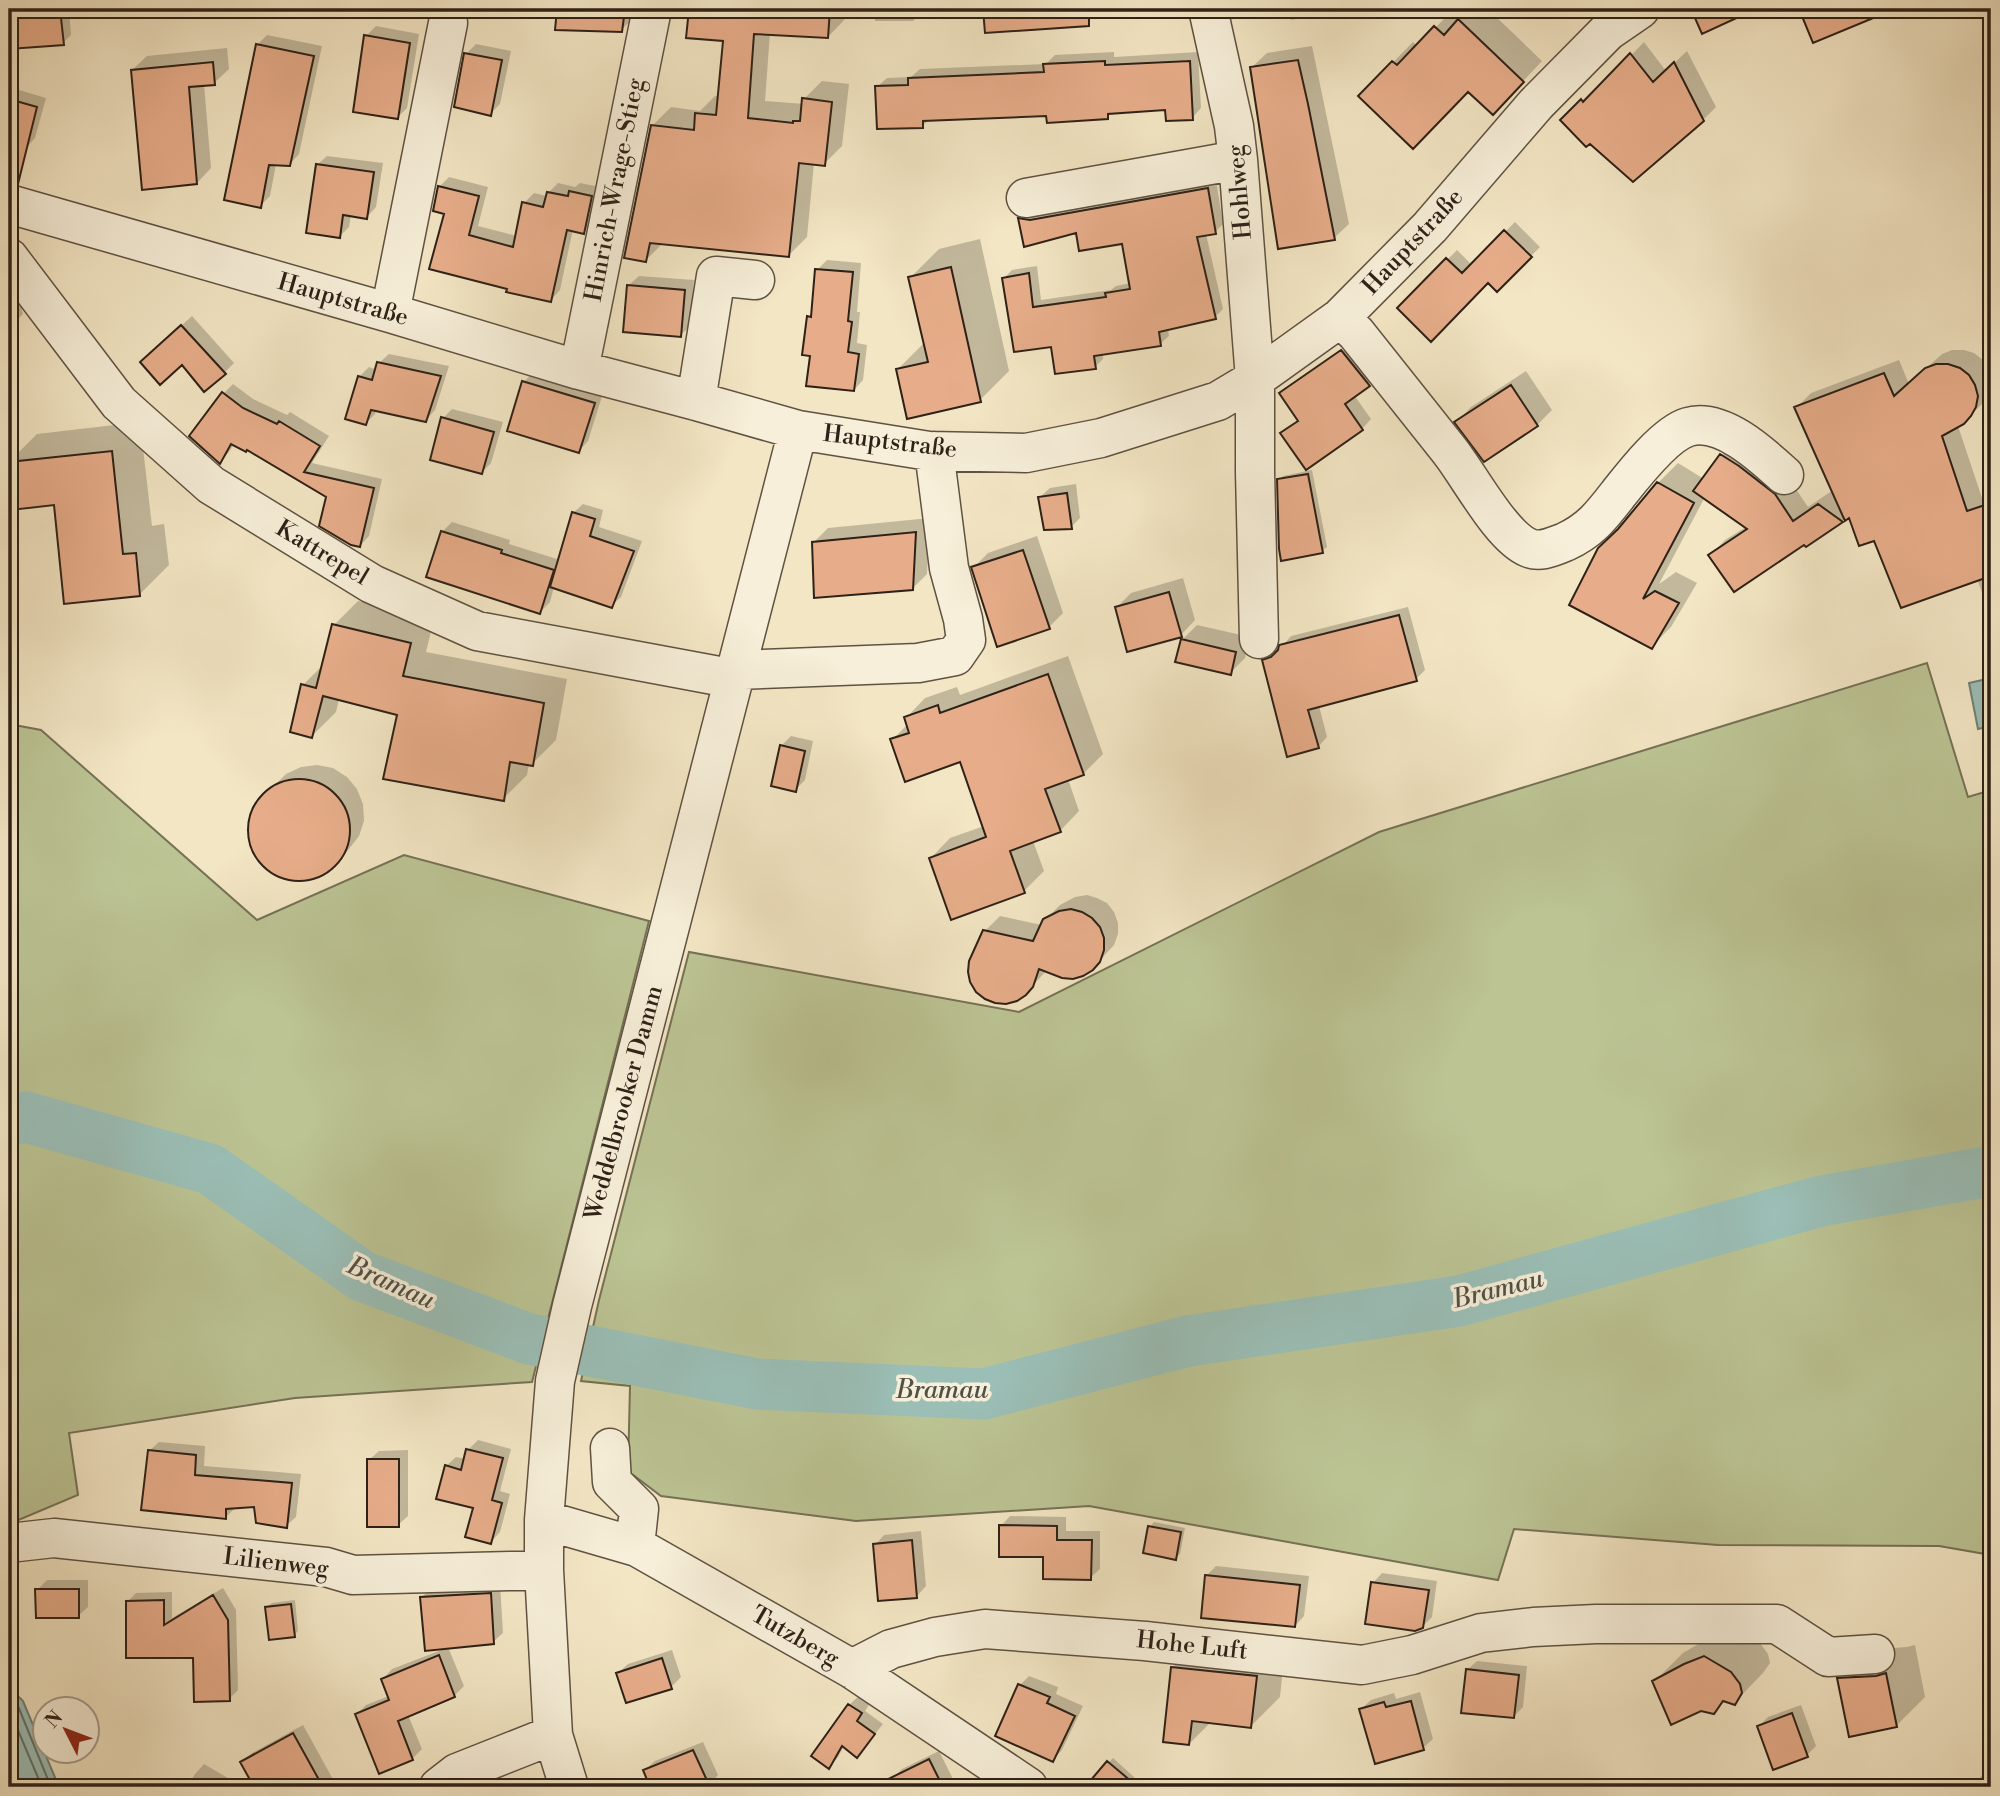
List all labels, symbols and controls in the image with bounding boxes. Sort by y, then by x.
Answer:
street label: Hinrich-Wrage-Stieg [579,75,651,304]
street label: Hohlweg [1221,143,1259,241]
street label: Hauptstraße [1356,183,1470,301]
street label: Hauptstraße [274,267,412,333]
street label: Hauptstraße [821,419,959,465]
street label: Kattrepel [270,514,374,592]
street label: Weddelbrooker Damm [578,982,670,1225]
water label: Bramau [341,1249,440,1317]
water label: Bramau [1448,1262,1547,1316]
water label: Bramau [895,1374,988,1406]
street label: Lilienweg [221,1542,331,1584]
street label: Tutzberg [745,1600,845,1675]
street label: Hohe Luft [1135,1625,1250,1667]
north arrow [32,1694,102,1764]
text: N [40,1706,68,1733]

